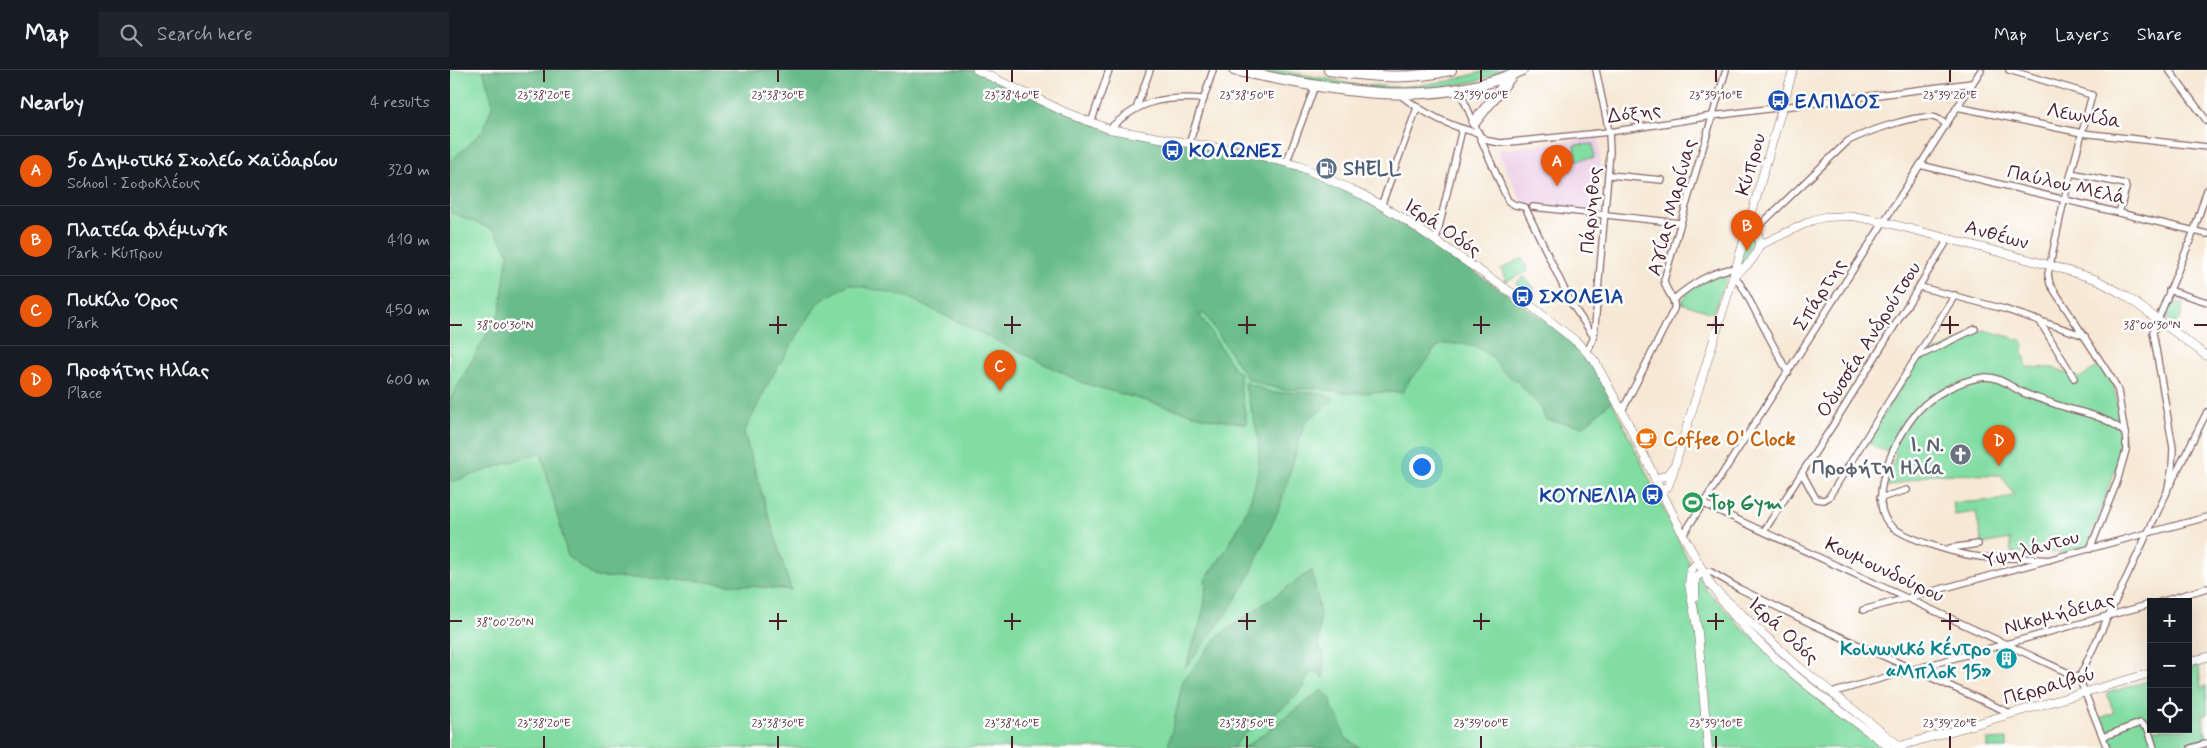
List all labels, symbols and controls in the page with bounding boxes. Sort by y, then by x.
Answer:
search box [99,12,449,57]
text: Map [25,19,69,50]
icon: search [117,21,145,49]
text: Search here [157,22,253,47]
text: Map [1994,23,2027,47]
text: Layers [2055,23,2109,47]
text: Share [2137,23,2182,47]
text: 23°38'20"E [517,88,571,104]
text: 23°38'30"E [751,88,805,104]
text: 23°38'40"E [985,88,1039,104]
text: 23°38'50"E [1220,88,1275,104]
text: 23°39'00"E [1453,88,1509,104]
text: 23°39'10"E [1689,88,1743,104]
text: 23°39'20"E [1923,88,1977,104]
text: Nearby [20,89,84,117]
bus stop icon: ΕΛΠΙΔΟΣ [1767,89,1791,113]
place label: ΕΛΠΙΔΟΣ [1795,89,1881,116]
text: 4 results [370,92,430,113]
street label: Δόξης [1606,96,1663,131]
street label: Λεωνίδα [2044,97,2123,136]
street label: Κύπρου [1730,130,1773,199]
street label: Αγίας Μαρίνας [1641,136,1704,279]
bus stop icon: ΚΟΛΩΝΕΣ [1161,138,1185,162]
place label: ΚΟΛΩΝΕΣ [1189,138,1283,165]
pin: A [1541,145,1573,186]
text: 5ο Δημοτικό Σχολείο Χαϊδαρίου [67,148,337,173]
fuel station icon: SHELL [1315,156,1339,180]
place label: SHELL [1343,156,1402,183]
street label: Παύλου Μελά [2004,159,2129,212]
text: A [31,160,41,181]
text: 320 m [388,160,430,181]
street label: Πάρνηθος [1574,165,1609,255]
text: School · Σοφοκλέους [67,173,200,194]
street label: Ιερά Οδός [1398,192,1486,264]
pin: B [1731,210,1763,251]
street label: Ανθέων [1962,214,2032,257]
text: Πλατεία Φλέμινγκ [67,218,227,243]
text: B [31,230,41,251]
text: 410 m [387,230,430,251]
text: Park · Κύπρου [67,243,162,264]
street label: Σπάρτης [1787,253,1853,336]
street label: Οδυσσέα Ανδρούτσου [1810,257,1928,423]
bus stop icon: ΣΧΟΛΕΙΑ [1511,284,1535,308]
place label: ΣΧΟΛΕΙΑ [1539,284,1624,311]
text: Ποικίλο Όρος [67,288,178,313]
text: C [30,300,42,321]
text: 450 m [385,300,430,321]
text: Park [67,313,99,334]
text: 38°00'30"N [477,318,533,334]
text: 38°00'30"N [2124,318,2180,334]
pin: C [984,350,1016,391]
text: Προφήτης Ηλίας [67,358,209,383]
text: D [30,370,42,391]
text: 600 m [386,370,430,391]
text: Place [67,383,102,404]
pin: D [1983,425,2015,466]
cafe icon: Coffee O' Clock [1635,426,1659,450]
place label: Coffee O' Clock [1663,426,1796,453]
place label: Ι. Ν. Προφήτη Ηλία [1812,432,1944,482]
church icon: Ι. Ν. Προφήτη Ηλία [1948,443,1972,467]
your location [1409,454,1435,480]
place label: ΚΟΥΝΕΛΙΑ [1539,483,1637,510]
bus stop icon: ΚΟΥΝΕΛΙΑ [1641,483,1665,507]
sports icon: Top Gym [1680,490,1704,514]
place label: Top Gym [1708,490,1783,517]
street label: Υψηλάντου [1980,524,2082,575]
street label: Κουμουνδούρου [1820,531,1948,610]
street label: Νικομήδειας [2001,587,2118,642]
street label: Ιερά Οδός [1742,591,1825,671]
map controls [2147,598,2192,733]
button: + [2147,598,2192,643]
text: 38°00'20"N [476,615,534,631]
place label: Κοινωνικό Κέντρο «Μπλοκ 15» [1840,635,1991,686]
button: − [2147,643,2192,688]
building icon: Κοινωνικό Κέντρο «Μπλοκ 15» [1995,647,2019,671]
street label: Περραιβού [2000,660,2099,712]
button: locate [2147,688,2192,733]
text: 23°38'20"E [517,716,571,732]
text: 23°38'30"E [751,716,805,732]
text: 23°38'40"E [985,716,1039,732]
text: 23°38'50"E [1220,716,1275,732]
text: 23°39'00"E [1453,716,1509,732]
text: 23°39'10"E [1689,716,1743,732]
text: 23°39'20"E [1923,716,1977,732]

